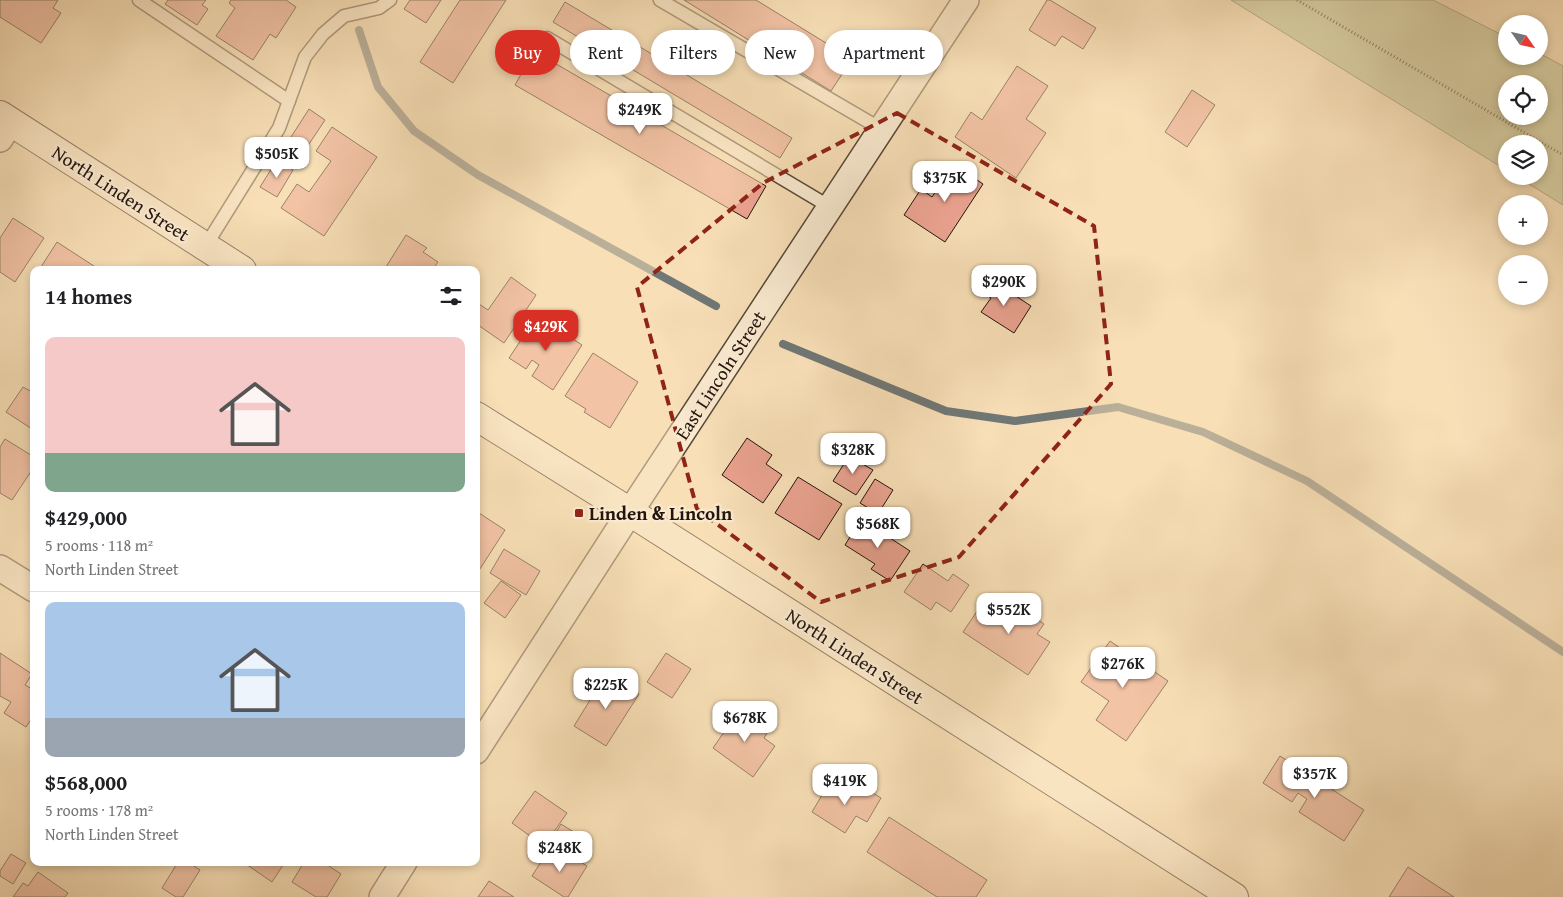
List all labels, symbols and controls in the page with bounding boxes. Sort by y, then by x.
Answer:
north arrow [1498,15,1548,65]
map controls [1498,15,1548,305]
chip: Buy [495,30,560,75]
chip: Rent [570,30,641,75]
chip: Filters [651,30,735,75]
chip: New [745,30,814,75]
chip: Apartment [824,30,943,75]
button: locate [1498,75,1548,125]
pin: $249K [605,92,675,135]
text: $249K [618,97,662,121]
button: layers [1498,135,1548,185]
pin: $505K [242,136,312,179]
street label: North Linden Street [47,138,195,248]
text: $505K [255,141,299,165]
pin: $375K [910,160,980,203]
text: $375K [923,165,967,189]
button: + [1498,195,1548,245]
button: − [1498,255,1548,305]
pin: $290K [969,264,1039,307]
text: $290K [982,269,1026,293]
text: 14 homes [45,281,132,312]
icon: filters [437,282,465,310]
street label: East Lincoln Street [668,305,772,445]
pin: $429K [511,310,581,352]
text: $429K [524,314,568,338]
icon: home [210,369,300,459]
pin: $328K [818,432,888,475]
text: $328K [831,437,875,461]
place label: Linden & Lincoln [589,499,733,527]
text: $429,000 [45,502,127,533]
pin: $568K [843,506,913,549]
marker: Linden & Lincoln [573,507,585,519]
text: $568K [856,511,900,535]
text: 5 rooms · 118 m² [45,533,153,557]
text: North Linden Street [45,557,179,581]
pin: $552K [974,592,1044,635]
text: $552K [987,597,1031,621]
street label: North Linden Street [781,601,929,711]
icon: home [210,635,300,725]
pin: $276K [1088,646,1158,689]
text: $276K [1101,651,1145,675]
pin: $225K [571,668,641,710]
text: $225K [584,672,628,696]
pin: $678K [710,700,780,743]
text: $678K [723,705,767,729]
pin: $357K [1280,756,1350,799]
text: $357K [1293,761,1337,785]
pin: $419K [810,764,880,806]
text: $568,000 [45,767,127,798]
text: $419K [823,768,867,792]
text: 5 rooms · 178 m² [45,798,153,822]
text: North Linden Street [45,822,179,846]
pin: $248K [525,830,595,873]
text: $248K [538,835,582,859]

